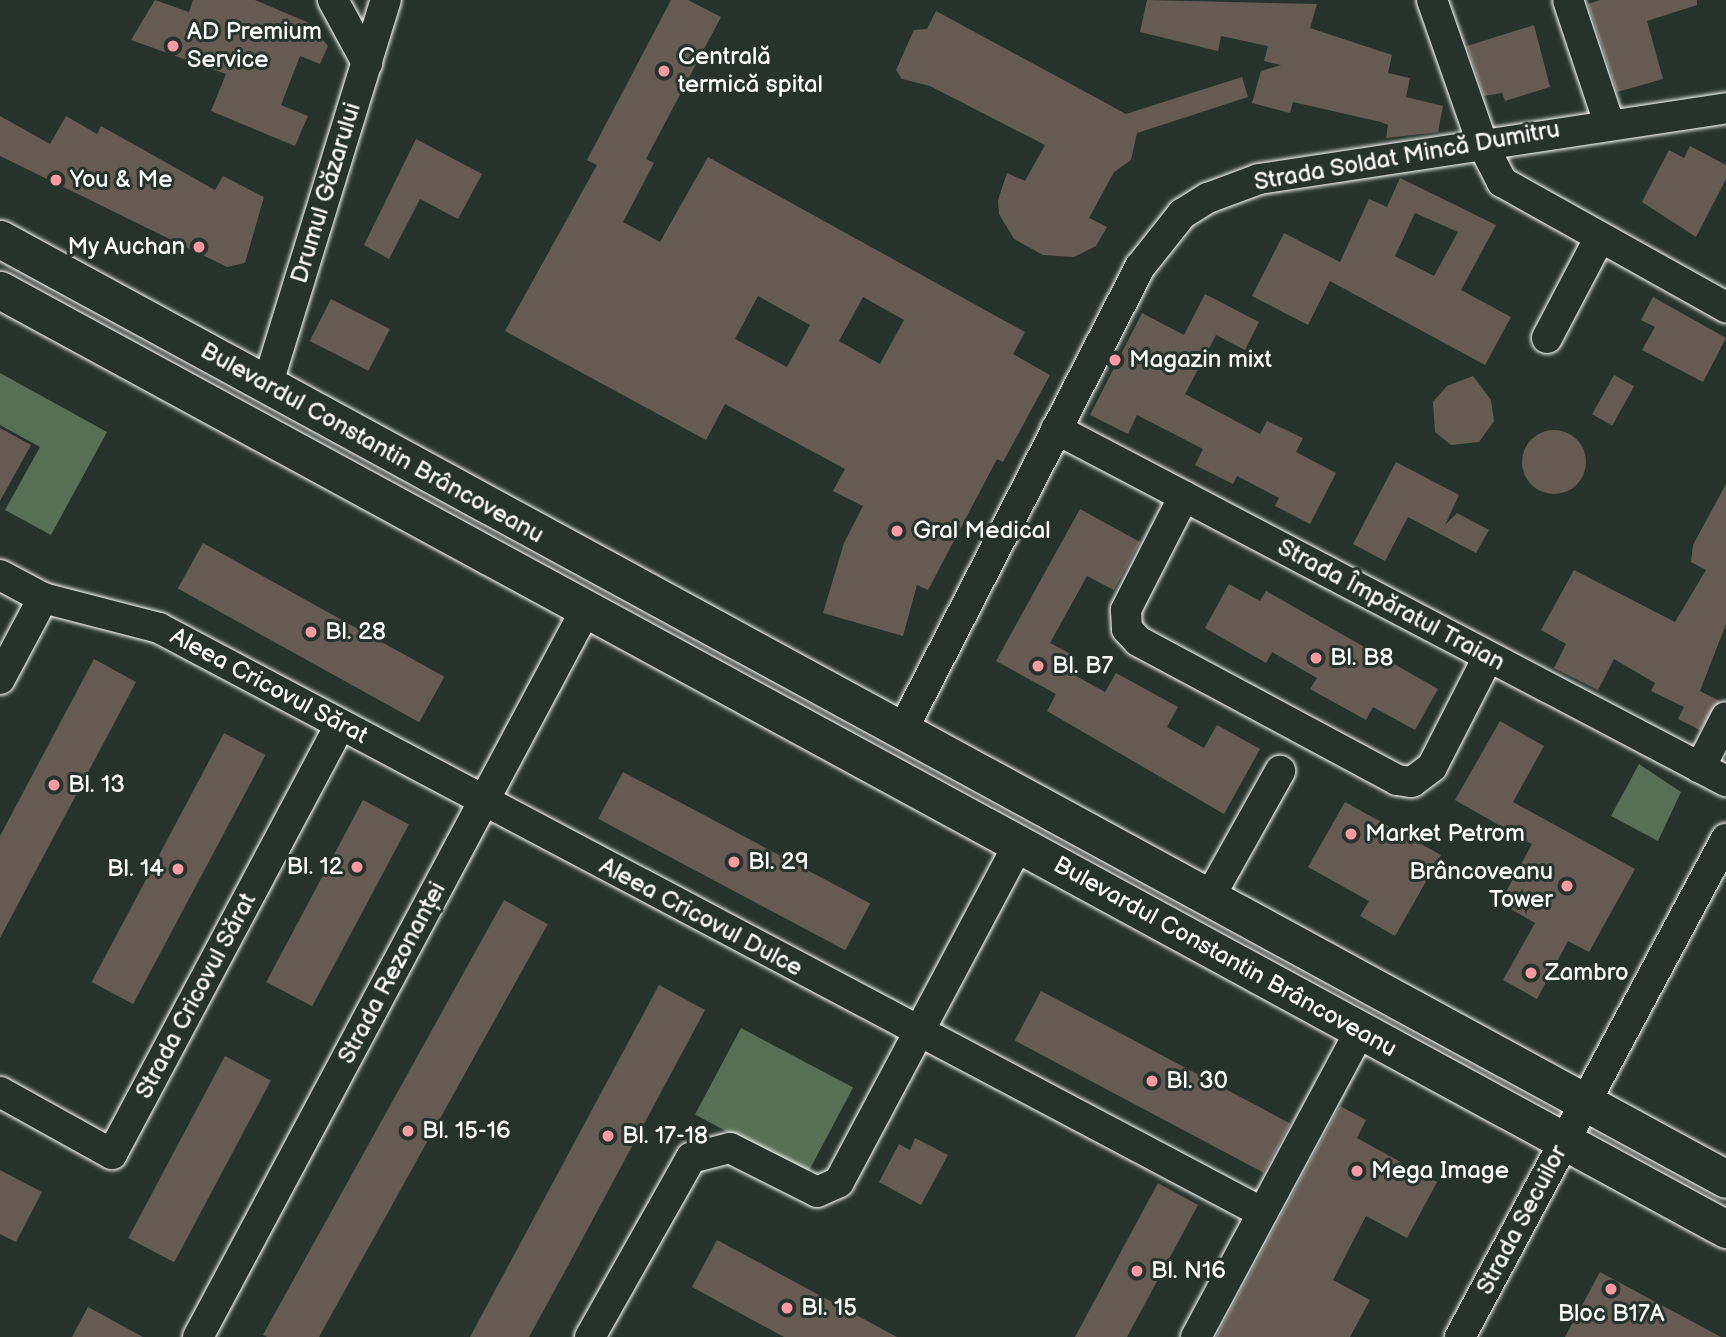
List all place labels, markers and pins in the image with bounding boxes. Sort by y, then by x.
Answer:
place label: AD Premium Service [187,18,322,74]
marker: AD Premium Service [165,38,181,54]
place label: Centrală termică spital [678,43,823,99]
marker: Centrală termică spital [656,63,672,79]
place label: You & Me [70,166,173,194]
marker: You & Me [48,172,64,188]
place label: My Auchan [66,233,185,261]
marker: My Auchan [191,239,207,255]
place label: Magazin mixt [1129,346,1272,374]
marker: Magazin mixt [1107,352,1123,368]
place label: Gral Medical [913,517,1051,545]
marker: Gral Medical [887,521,907,541]
place label: Bl. 28 [325,618,386,646]
marker: Bl. 28 [303,624,319,640]
place label: Bl. B8 [1330,644,1393,672]
marker: Bl. B8 [1308,650,1324,666]
place label: Bl. B7 [1052,652,1113,680]
marker: Bl. B7 [1030,658,1046,674]
place label: Bl. 13 [68,771,125,799]
marker: Bl. 13 [46,777,62,793]
place label: Market Petrom [1365,820,1525,848]
marker: Market Petrom [1343,826,1359,842]
place label: Bl. 29 [748,848,809,876]
place label: Bl. 12 [287,853,343,881]
marker: Bl. 29 [726,854,742,870]
place label: Bl. 14 [107,855,164,883]
place label: Brâncoveanu Tower [1409,858,1553,914]
marker: Bl. 12 [349,859,365,875]
marker: Bl. 14 [170,861,186,877]
marker: Brâncoveanu Tower [1559,878,1575,894]
place label: Zambro [1545,959,1629,987]
marker: Zambro [1523,965,1539,981]
place label: Bl. 30 [1166,1067,1228,1095]
marker: Bl. 30 [1144,1073,1160,1089]
place label: Bl. 15-16 [422,1117,511,1145]
place label: Bl. 17-18 [622,1122,708,1150]
marker: Bl. 15-16 [400,1123,416,1139]
marker: Bl. 17-18 [600,1128,616,1144]
place label: Mega Image [1371,1157,1509,1185]
marker: Mega Image [1349,1163,1365,1179]
place label: Bl. N16 [1151,1257,1226,1285]
marker: Bl. N16 [1129,1263,1145,1279]
marker: Bloc B17A [1603,1281,1619,1297]
place label: Bl. 15 [801,1294,857,1322]
marker: Bl. 15 [779,1300,795,1316]
place label: Bloc B17A [1558,1300,1664,1328]

